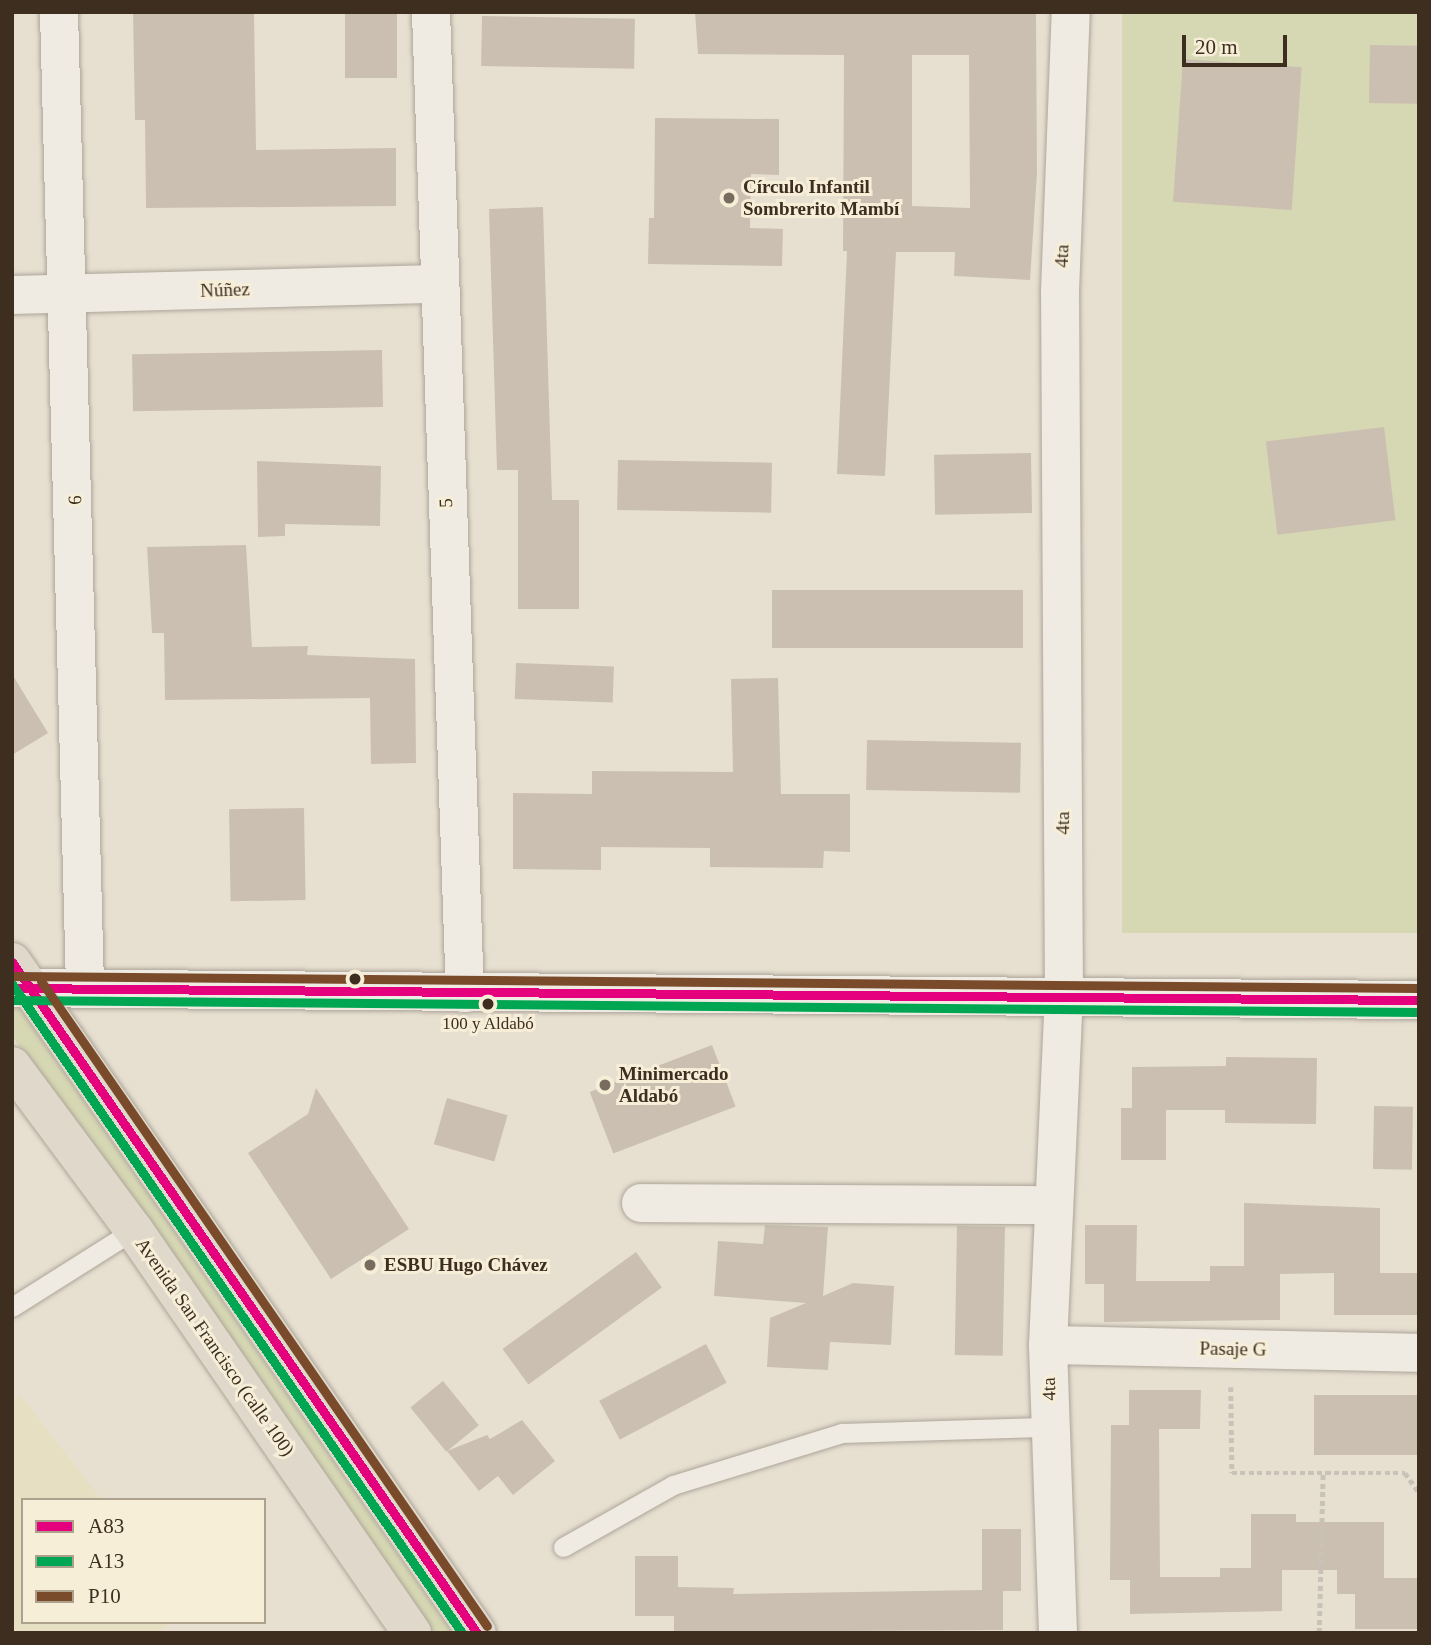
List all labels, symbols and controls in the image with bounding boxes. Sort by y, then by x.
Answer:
scale bar [1186,21,1291,65]
text: 20 m [1195,35,1238,59]
place label: Círculo Infantil Sombrerito Mambí [743,176,899,220]
marker: Círculo Infantil Sombrerito Mambí [721,190,737,206]
street label: 4ta [1050,244,1074,268]
street label: Núñez [200,278,250,302]
street label: 6 [64,495,86,505]
street label: 5 [434,498,458,508]
street label: 4ta [1052,811,1074,835]
unlabelled marker [348,972,362,986]
marker: 100 y Aldabó [481,997,495,1011]
place label: 100 y Aldabó [442,1014,534,1034]
place label: Minimercado Aldabó [619,1063,728,1107]
marker: Minimercado Aldabó [597,1077,613,1093]
street label: Avenida San Francisco (calle 100) [131,1233,299,1461]
place label: ESBU Hugo Chávez [384,1254,548,1276]
marker: ESBU Hugo Chávez [362,1257,378,1273]
street label: Pasaje G [1199,1337,1267,1361]
street label: 4ta [1037,1377,1061,1401]
legend [21,1498,266,1624]
text: A83 [88,1514,124,1538]
text: A13 [88,1549,124,1573]
text: P10 [88,1584,121,1608]

